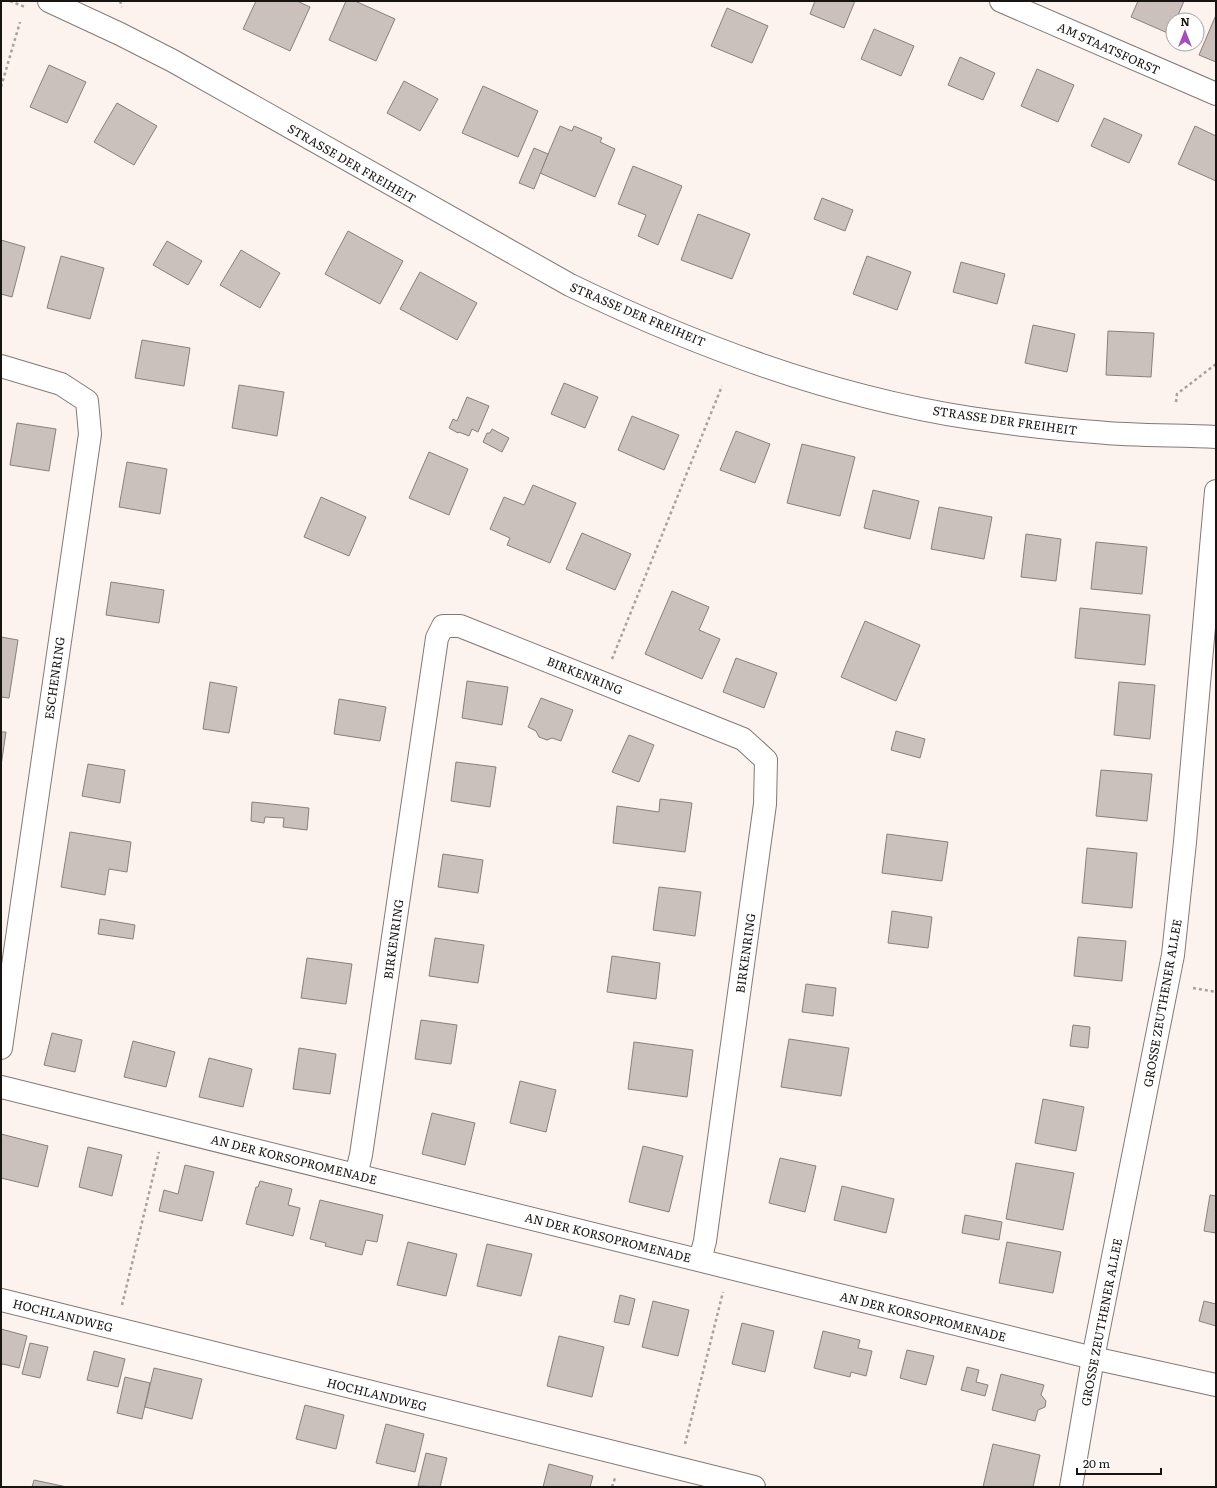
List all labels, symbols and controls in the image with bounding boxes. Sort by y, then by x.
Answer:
north arrow [1165,12,1205,52]
text: N [1180,13,1190,29]
street label: AM STAATSFORST [1055,17,1163,79]
street label: STRASSE DER FREIHEIT [284,119,420,207]
street label: STRASSE DER FREIHEIT [567,277,709,351]
street label: STRASSE DER FREIHEIT [932,401,1079,439]
street label: ESCHENRING [39,635,69,721]
street label: BIRKENRING [544,652,626,698]
street label: BIRKENRING [378,898,408,980]
street label: BIRKENRING [730,912,760,994]
street label: GROSSE ZEUTHENER ALLEE [1138,917,1186,1089]
street label: AN DER KORSOPROMENADE [209,1130,379,1188]
street label: AN DER KORSOPROMENADE [523,1208,693,1266]
street label: GROSSE ZEUTHENER ALLEE [1076,1236,1126,1407]
street label: AN DER KORSOPROMENADE [838,1287,1008,1345]
street label: HOCHLANDWEG [11,1294,115,1336]
street label: HOCHLANDWEG [325,1373,429,1415]
scale bar [1077,1450,1161,1476]
text: 20 m [1083,1454,1110,1472]

